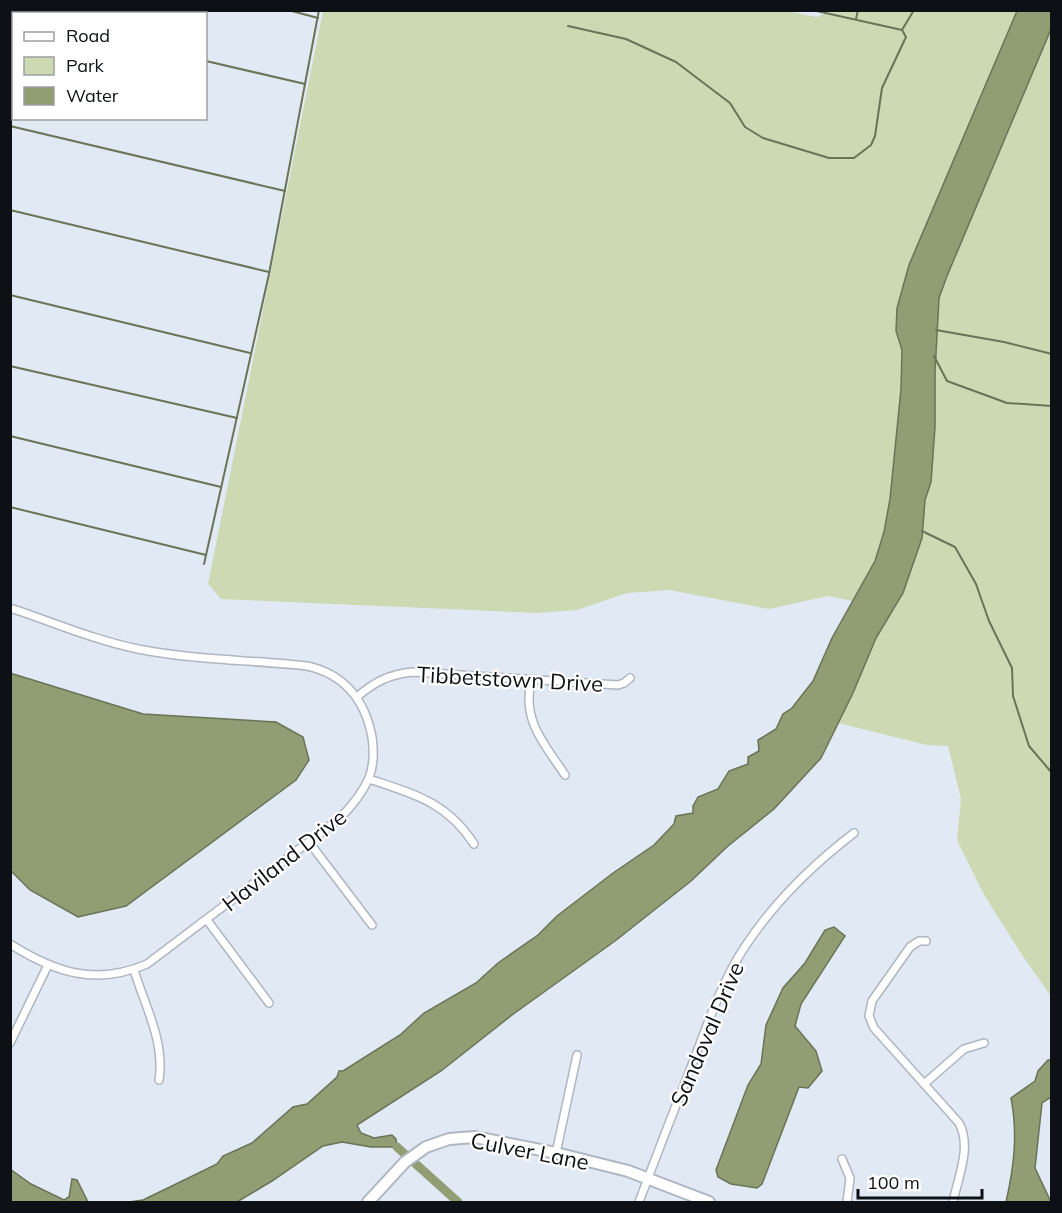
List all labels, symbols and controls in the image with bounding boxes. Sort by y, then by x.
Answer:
legend [12,12,207,120]
text: Road [66,24,110,47]
text: Park [66,54,105,77]
text: Water [66,84,119,107]
street label: Tibbetstown Drive [416,660,604,698]
street label: Haviland Drive [216,803,352,917]
street label: Sandoval Drive [664,958,750,1110]
street label: Culver Lane [468,1126,592,1176]
scale bar [858,1162,982,1200]
text: 100 m [867,1171,920,1194]

